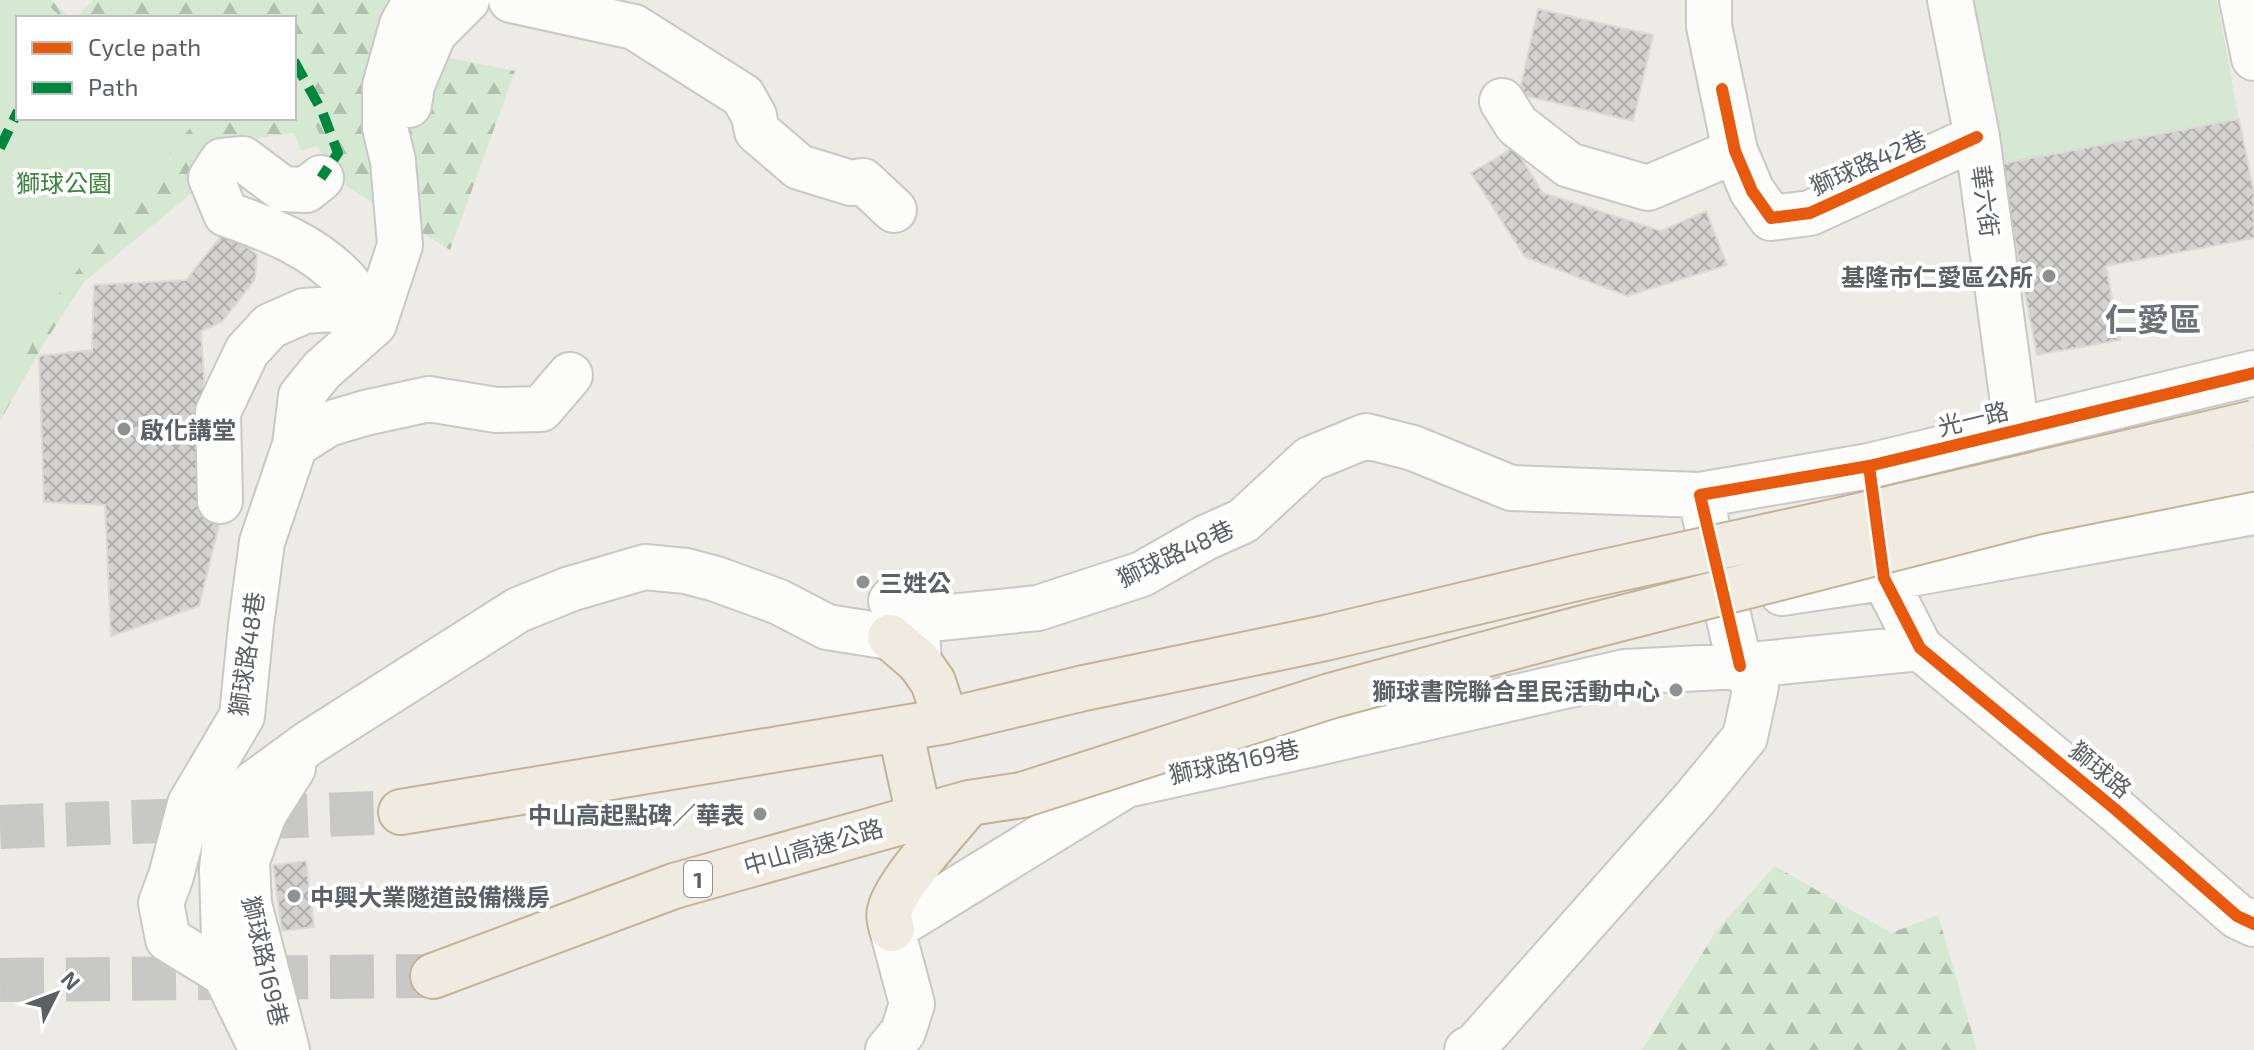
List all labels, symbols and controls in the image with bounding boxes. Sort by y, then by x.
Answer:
legend [16,16,296,120]
text: Cycle path [88,32,201,61]
text: Path [88,72,138,101]
street label: 獅球路42巷 [1805,123,1931,201]
street label: 華六街 [1967,163,2005,239]
park label: 獅球公園 [16,168,112,197]
place label: 基隆市仁愛區公所 [1841,262,2033,291]
marker: 基隆市仁愛區公所 [2040,267,2058,285]
district label: 仁愛區 [2105,299,2201,337]
street label: 光一路 [1935,395,2011,441]
place label: 啟化講堂 [140,415,236,444]
marker: 啟化講堂 [115,420,133,438]
street label: 獅球路48巷 [1112,513,1238,593]
place label: 三姓公 [879,568,951,597]
marker: 三姓公 [854,573,872,591]
street label: 獅球路48巷 [223,590,269,718]
place label: 獅球書院聯合里民活動中心 [1372,676,1660,705]
marker: 獅球書院聯合里民活動中心 [1667,681,1685,699]
street label: 獅球路169巷 [1166,733,1302,789]
street label: 獅球路 [2064,735,2138,803]
place label: 中山高起點碑／華表 [528,800,744,829]
marker: 中山高起點碑／華表 [751,805,769,823]
street label: 中山高速公路 [740,812,886,880]
road number: 1 [684,861,712,897]
place label: 中興大業隧道設備機房 [310,882,550,911]
marker: 中興大業隧道設備機房 [285,887,303,905]
street label: 獅球路169巷 [237,893,295,1029]
north arrow [16,954,96,1034]
text: N [57,965,87,995]

